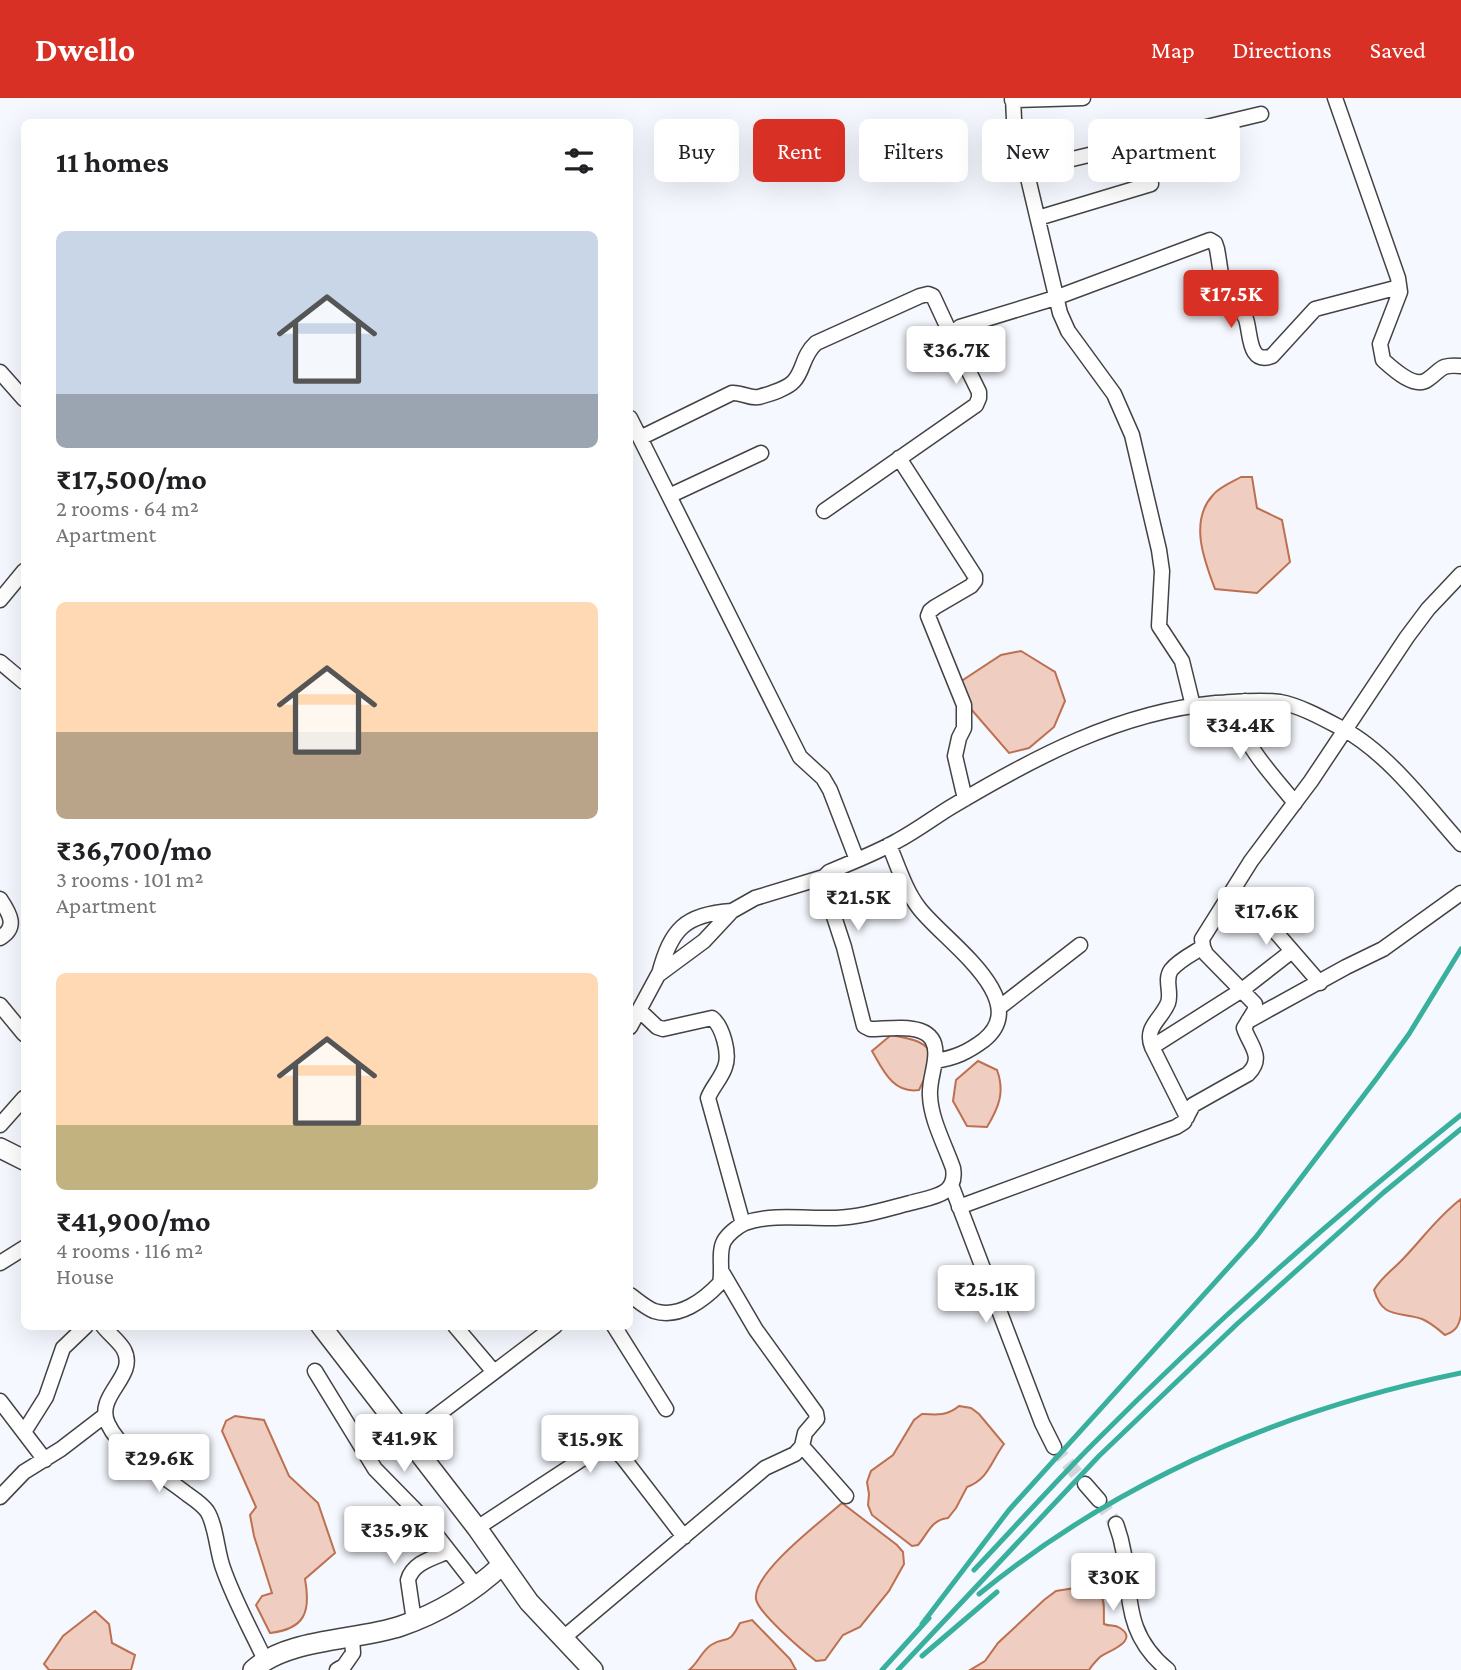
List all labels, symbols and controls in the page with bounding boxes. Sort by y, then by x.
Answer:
text: Dwello [35,31,135,68]
text: Map [1151,36,1195,63]
text: Directions [1233,36,1332,63]
text: Saved [1370,36,1426,63]
chip: Buy [654,119,739,182]
chip: Rent [753,119,845,182]
chip: Filters [859,119,968,182]
chip: New [982,119,1074,182]
chip: Apartment [1088,119,1240,182]
icon: filters [560,142,598,180]
text: 11 homes [56,145,169,178]
pin: ₹17.5K [1174,271,1288,330]
icon: home [264,276,390,402]
text: ₹17.5K [1199,280,1263,306]
pin: ₹36.7K [899,327,1013,386]
text: ₹36.7K [923,336,989,362]
text: ₹17,500/mo [56,462,207,495]
text: 2 rooms · 64 m² [56,495,199,521]
text: Apartment [56,521,156,547]
icon: home [264,647,390,773]
pin: ₹34.4K [1183,702,1297,761]
text: ₹34.4K [1206,711,1274,737]
text: ₹36,700/mo [56,833,212,866]
text: 3 rooms · 101 m² [56,866,203,892]
pin: ₹21.5K [801,874,915,933]
text: ₹21.5K [826,883,890,909]
pin: ₹17.6K [1209,888,1323,947]
text: Apartment [56,892,156,918]
text: ₹17.6K [1234,897,1298,923]
icon: home [264,1018,390,1144]
text: ₹41,900/mo [56,1204,211,1237]
text: 4 rooms · 116 m² [56,1237,203,1263]
text: House [56,1263,114,1289]
pin: ₹25.1K [929,1266,1043,1325]
text: ₹25.1K [954,1275,1018,1301]
pin: ₹41.9K [347,1414,461,1474]
pin: ₹15.9K [533,1416,647,1475]
text: ₹41.9K [371,1424,437,1450]
text: ₹15.9K [557,1425,623,1451]
pin: ₹29.6K [102,1434,216,1494]
text: ₹29.6K [124,1444,194,1470]
pin: ₹35.9K [337,1506,451,1566]
text: ₹35.9K [360,1516,428,1542]
pin: ₹30K [1072,1554,1154,1613]
text: ₹30K [1087,1563,1139,1589]

